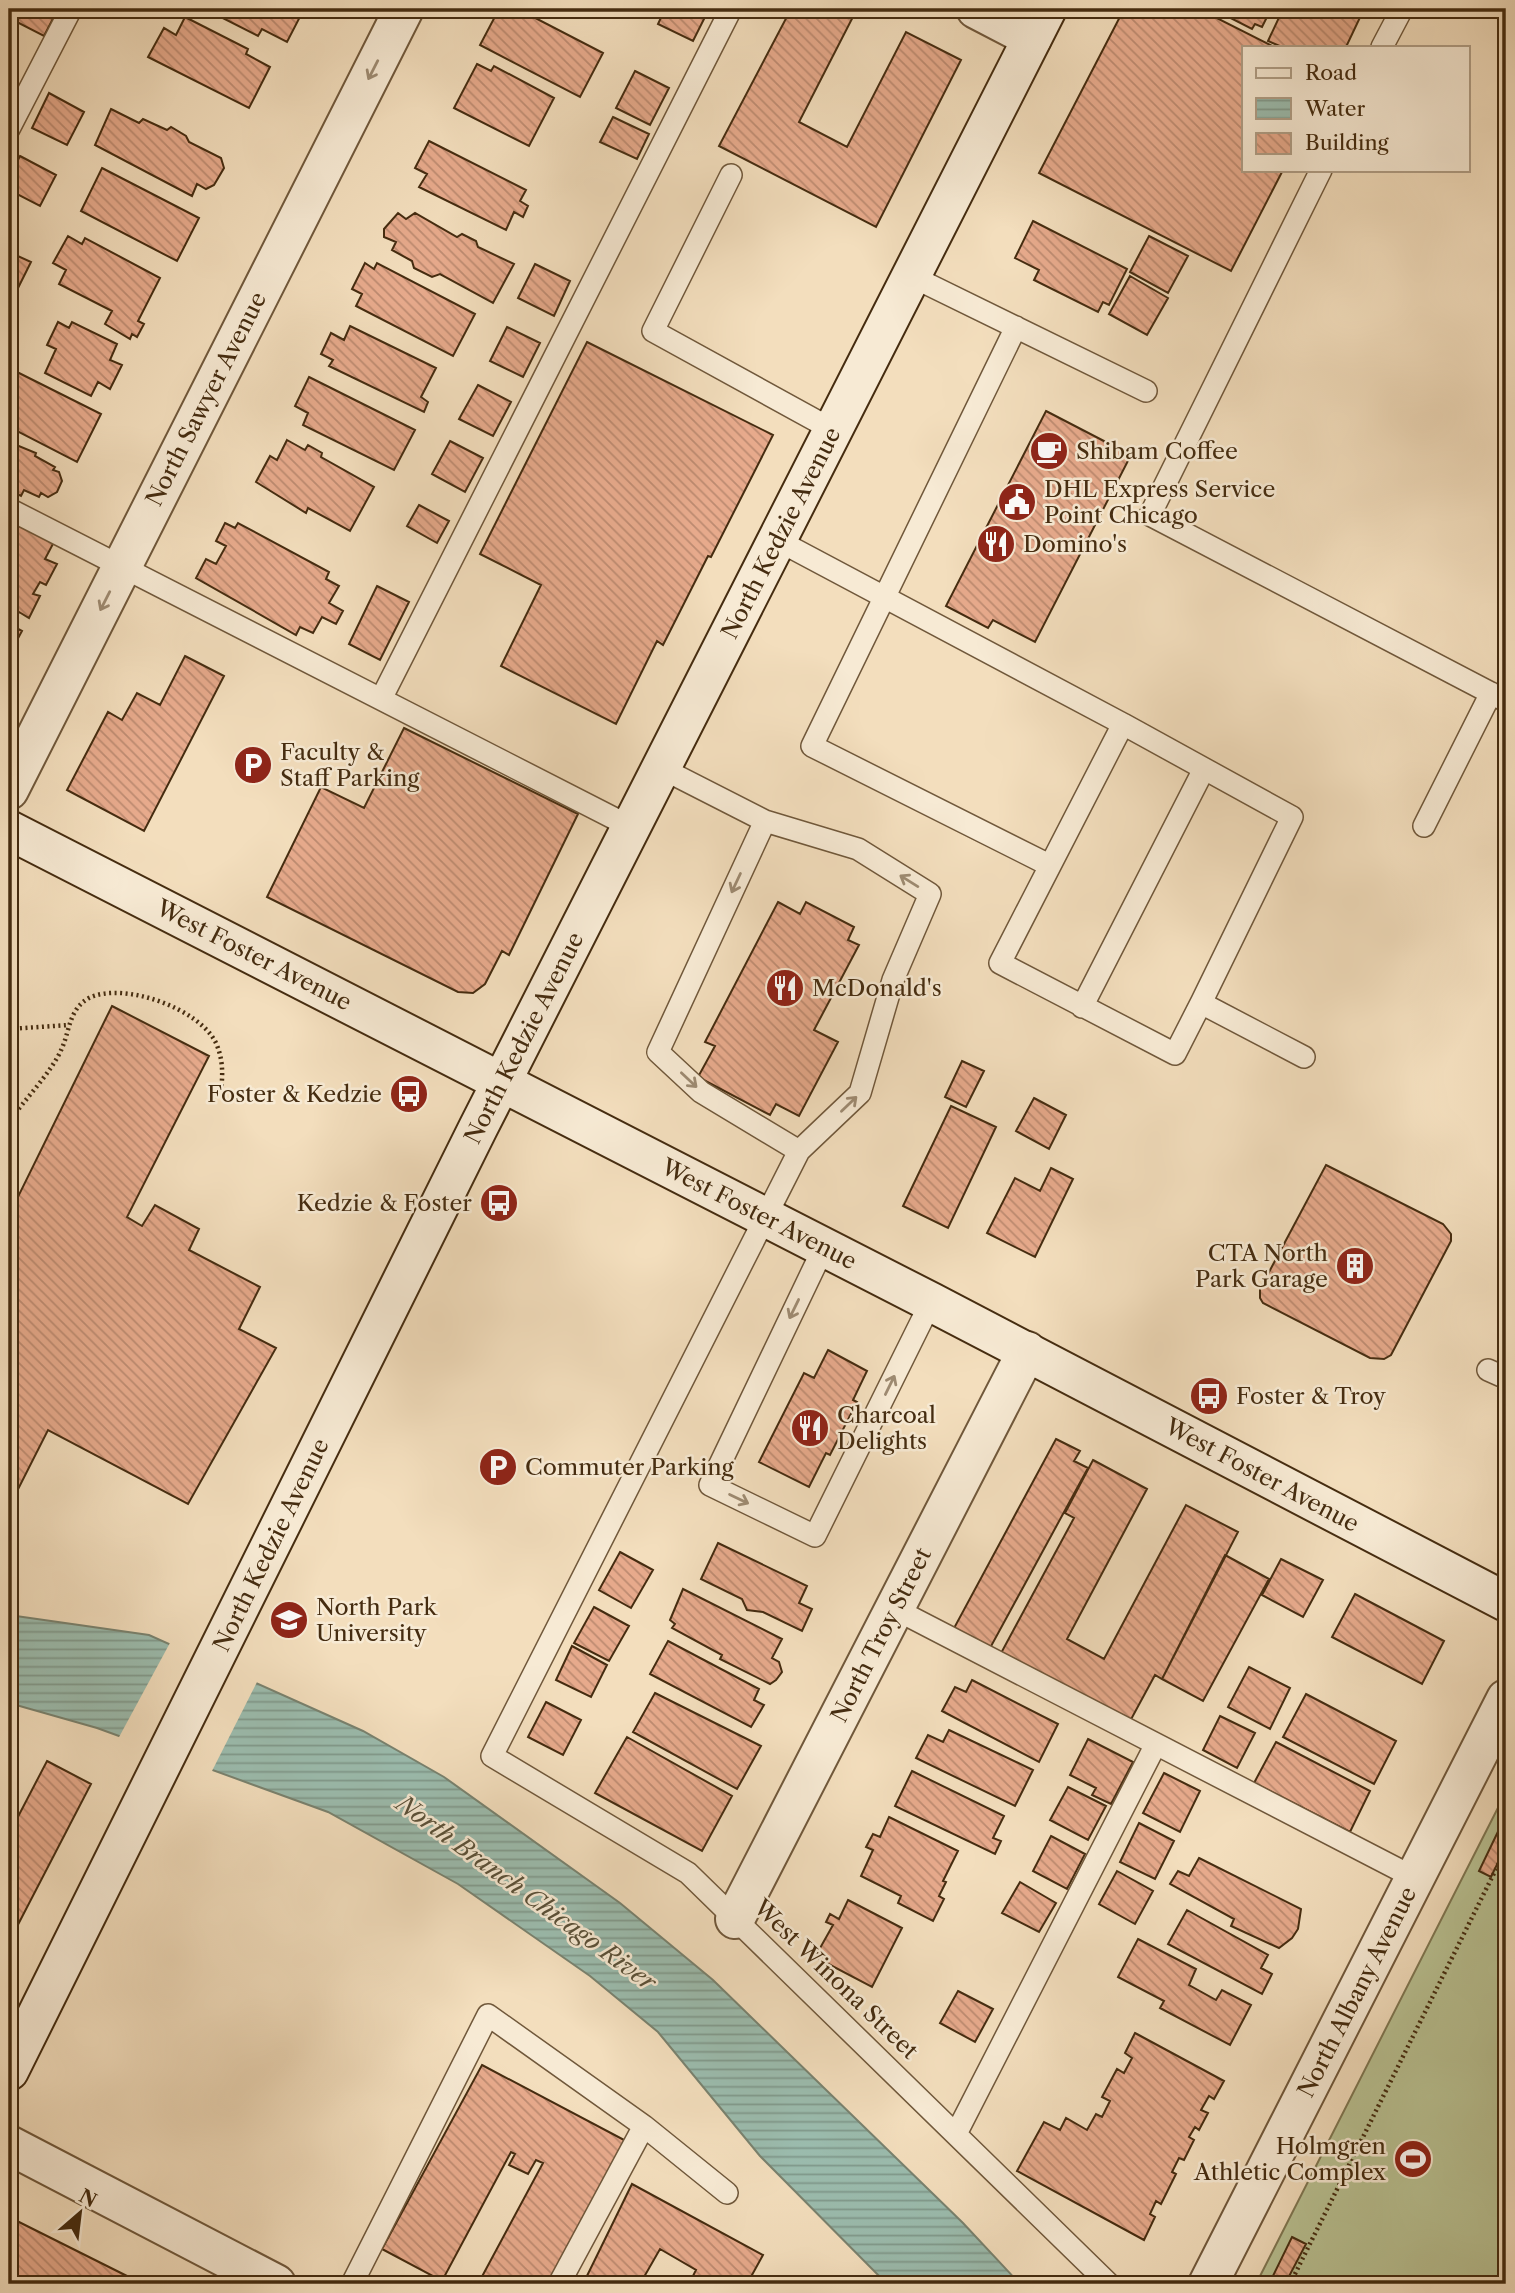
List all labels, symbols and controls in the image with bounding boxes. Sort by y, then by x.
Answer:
legend [1242,46,1470,172]
one-way arrow [366,59,380,80]
text: Road [1305,60,1357,85]
text: Water [1304,96,1365,121]
text: Building [1305,130,1390,155]
street label: North Sawyer Avenue [140,287,272,511]
street label: North Kedzie Avenue [715,423,847,643]
cafe icon: Shibam Coffee [1028,430,1070,472]
place label: Shibam Coffee [1076,437,1238,465]
place label: DHL Express Service Point Chicago [1044,475,1275,529]
public building icon: DHL Express Service Point Chicago [996,481,1038,523]
restaurant icon: Domino's [975,523,1017,565]
place label: Domino's [1023,530,1127,558]
one-way arrow [97,590,111,611]
place label: Faculty & Staff Parking [280,738,420,792]
parking icon: Faculty & Staff Parking [232,744,274,786]
one-way arrow [729,872,742,893]
one-way arrow [900,873,919,888]
street label: West Foster Avenue [151,893,356,1016]
street label: North Kedzie Avenue [458,928,590,1148]
restaurant icon: McDonald's [764,967,806,1009]
place label: McDonald's [812,974,942,1002]
one-way arrow [680,1072,697,1089]
bus stop icon: Foster & Kedzie [388,1073,430,1115]
place label: Foster & Kedzie [207,1080,382,1108]
one-way arrow [840,1095,857,1112]
street label: West Foster Avenue [656,1152,861,1275]
bus stop icon: Kedzie & Foster [478,1182,520,1224]
place label: Kedzie & Foster [297,1189,472,1217]
place label: CTA North Park Garage [1195,1239,1328,1293]
building icon: CTA North Park Garage [1334,1245,1376,1287]
one-way arrow [787,1298,801,1319]
one-way arrow [883,1375,897,1396]
bus stop icon: Foster & Troy [1188,1375,1230,1417]
place label: Foster & Troy [1236,1382,1386,1410]
place label: Charcoal Delights [837,1401,936,1455]
restaurant icon: Charcoal Delights [789,1407,831,1449]
street label: West Foster Avenue [1159,1412,1364,1538]
street label: North Kedzie Avenue [207,1434,335,1656]
parking icon: Commuter Parking [477,1446,519,1488]
place label: Commuter Parking [525,1453,735,1481]
one-way arrow [728,1493,749,1506]
street label: North Troy Street [825,1543,937,1727]
place label: North Park University [316,1593,439,1647]
school or university icon: North Park University [268,1599,310,1641]
water label: North Branch Chicago River [389,1787,663,1998]
street label: North Albany Avenue [1292,1882,1422,2102]
street label: West Winona Street [747,1893,924,2065]
place label: Holmgren Athletic Complex [1193,2132,1387,2186]
sports icon: Holmgren Athletic Complex [1392,2138,1434,2180]
north arrow [46,2178,116,2248]
text: N [75,2184,100,2212]

